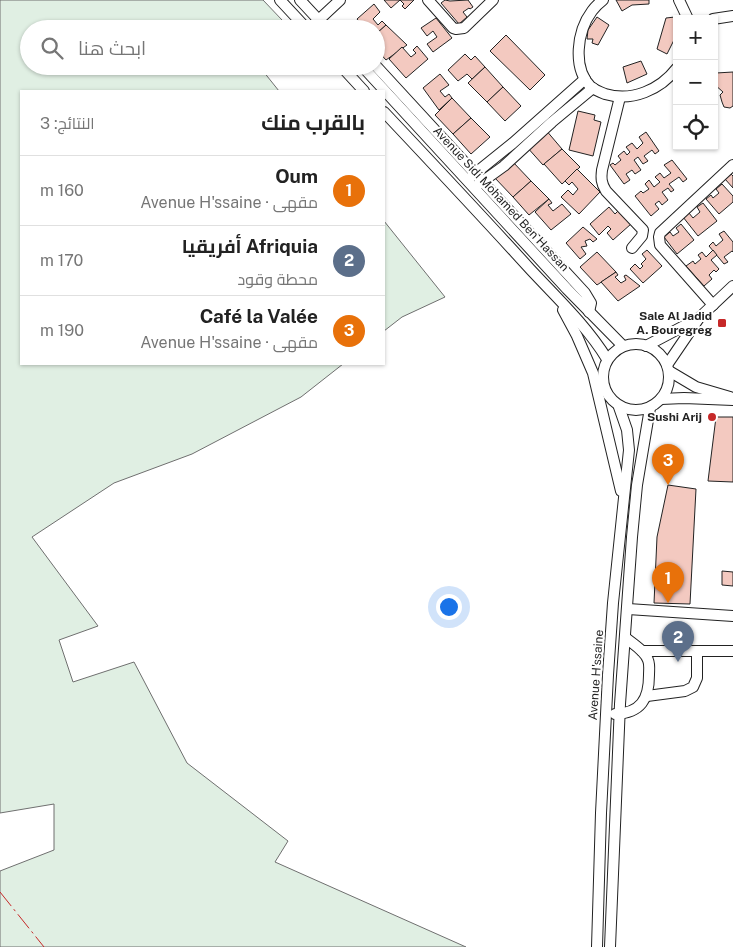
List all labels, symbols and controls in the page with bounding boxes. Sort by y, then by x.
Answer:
map controls [673,15,718,150]
button: + [673,15,718,60]
search box [20,20,385,75]
icon: search [38,34,66,62]
text: ابحث هنا [78,37,146,59]
button: − [673,60,718,105]
button: locate [673,105,718,150]
text: بالقرب منك [261,110,365,135]
text: النتائج: 3 [40,114,95,133]
street label: Avenue Sidi Mohamed Ben Hassan [430,124,572,274]
text: Oum [275,165,318,187]
text: 160 m [40,181,84,200]
text: 1 [346,181,352,200]
text: مقهى · Avenue H'ssaine [140,193,318,212]
text: Afriquia أفريقيا [182,235,318,257]
text: 170 m [40,251,83,270]
text: 2 [344,251,354,270]
text: محطة وقود [238,270,318,289]
text: Café la Valée [200,305,318,327]
place label: Sale Al Jadid A. Bouregreg [636,309,712,337]
marker: Sale Al Jadid A. Bouregreg [716,317,728,329]
text: 190 m [40,321,84,340]
text: 3 [344,321,354,340]
text: مقهى · Avenue H'ssaine [140,333,318,352]
place label: Sushi Arij [647,410,702,424]
marker: Sushi Arij [706,411,718,423]
pin: 3 [652,444,684,485]
pin: 1 [652,562,684,603]
your location [436,594,462,620]
pin: 2 [662,621,694,662]
street label: Avenue H'ssaine [586,629,606,721]

